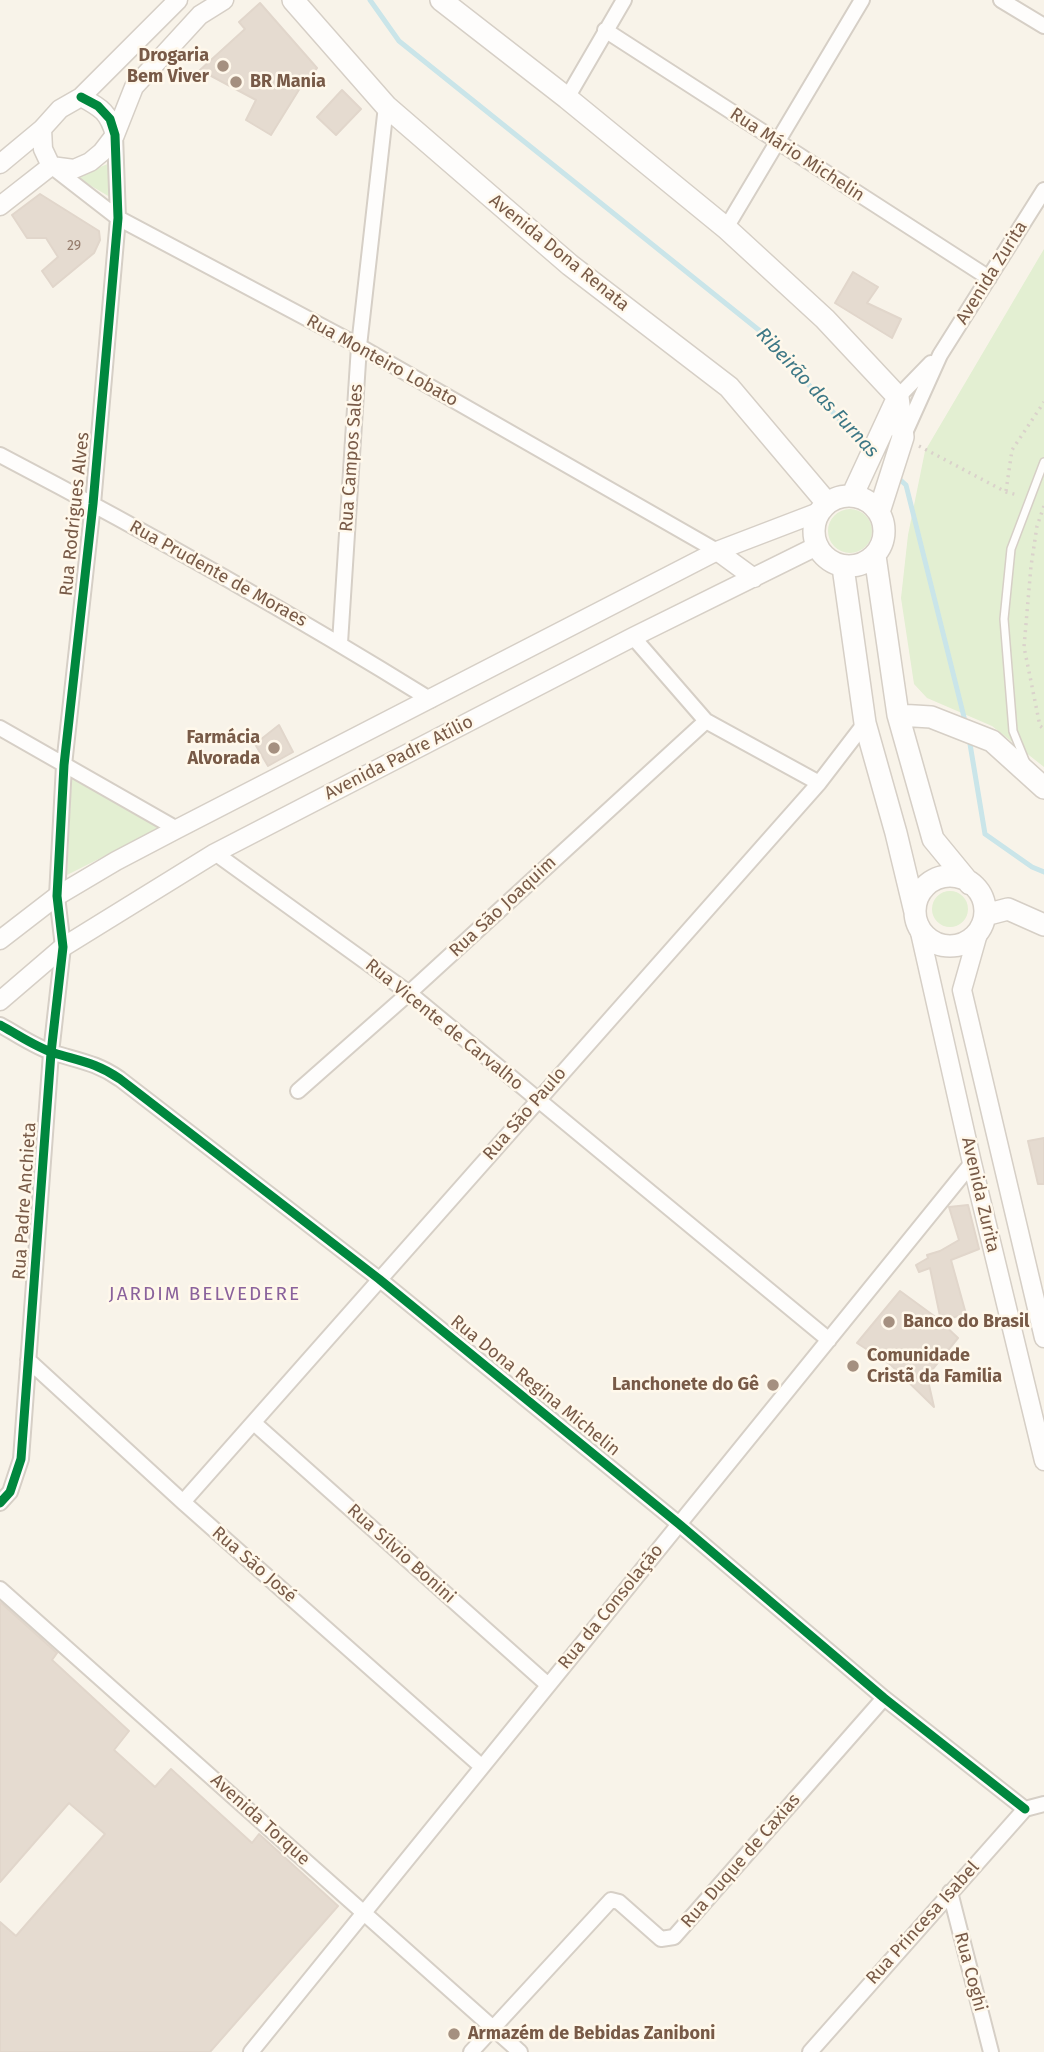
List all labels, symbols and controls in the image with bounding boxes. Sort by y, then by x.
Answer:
place label: Drogaria Bem Viver [127,45,209,88]
marker: Drogaria Bem Viver [215,58,231,74]
place label: BR Mania [250,71,326,93]
marker: BR Mania [228,74,244,90]
street label: Rua Mário Michelin [726,103,868,207]
street label: Avenida Dona Renata [485,190,633,316]
street label: Avenida Zurita [952,217,1032,329]
house number: 29 [67,238,81,254]
street label: Rua Monteiro Lobato [302,310,462,412]
water label: Ribeirão das Furnas [751,323,883,463]
street label: Rua Campos Sales [336,383,368,533]
street label: Rua Rodrigues Alves [56,431,94,597]
street label: Rua Prudente de Moraes [125,516,311,632]
street label: Avenida Padre Atílio [321,711,477,805]
place label: Farmácia Alvorada [187,727,260,770]
marker: Farmácia Alvorada [266,740,282,756]
street label: Rua São Joaquim [445,852,561,962]
street label: Rua Vicente de Carvalho [361,955,527,1095]
street label: Rua São Paulo [479,1063,571,1165]
street label: Rua Padre Anchieta [9,1121,41,1281]
street label: Avenida Zurita [956,1135,1004,1255]
district label: JARDIM BELVEDERE [111,1284,299,1306]
street label: Rua Dona Regina Michelin [446,1311,624,1461]
place label: Banco do Brasil [903,1311,1029,1333]
marker: Banco do Brasil [881,1314,897,1330]
place label: Comunidade Cristã da Familia [867,1345,1002,1388]
marker: Comunidade Cristã da Familia [845,1358,861,1374]
place label: Lanchonete do Gê [612,1374,759,1396]
marker: Lanchonete do Gê [765,1377,781,1393]
street label: Rua Sílvio Bonini [343,1500,459,1608]
street label: Rua São José [207,1522,301,1608]
street label: Rua da Consolação [554,1540,668,1674]
street label: Avenida Torque [206,1770,314,1870]
street label: Rua Duque de Caxias [677,1790,805,1932]
street label: Rua Princesa Isabel [862,1857,984,1989]
street label: Rua Coghi [949,1930,991,2014]
place label: Armazém de Bebidas Zaniboni [468,2023,715,2045]
marker: Armazém de Bebidas Zaniboni [446,2026,462,2042]

